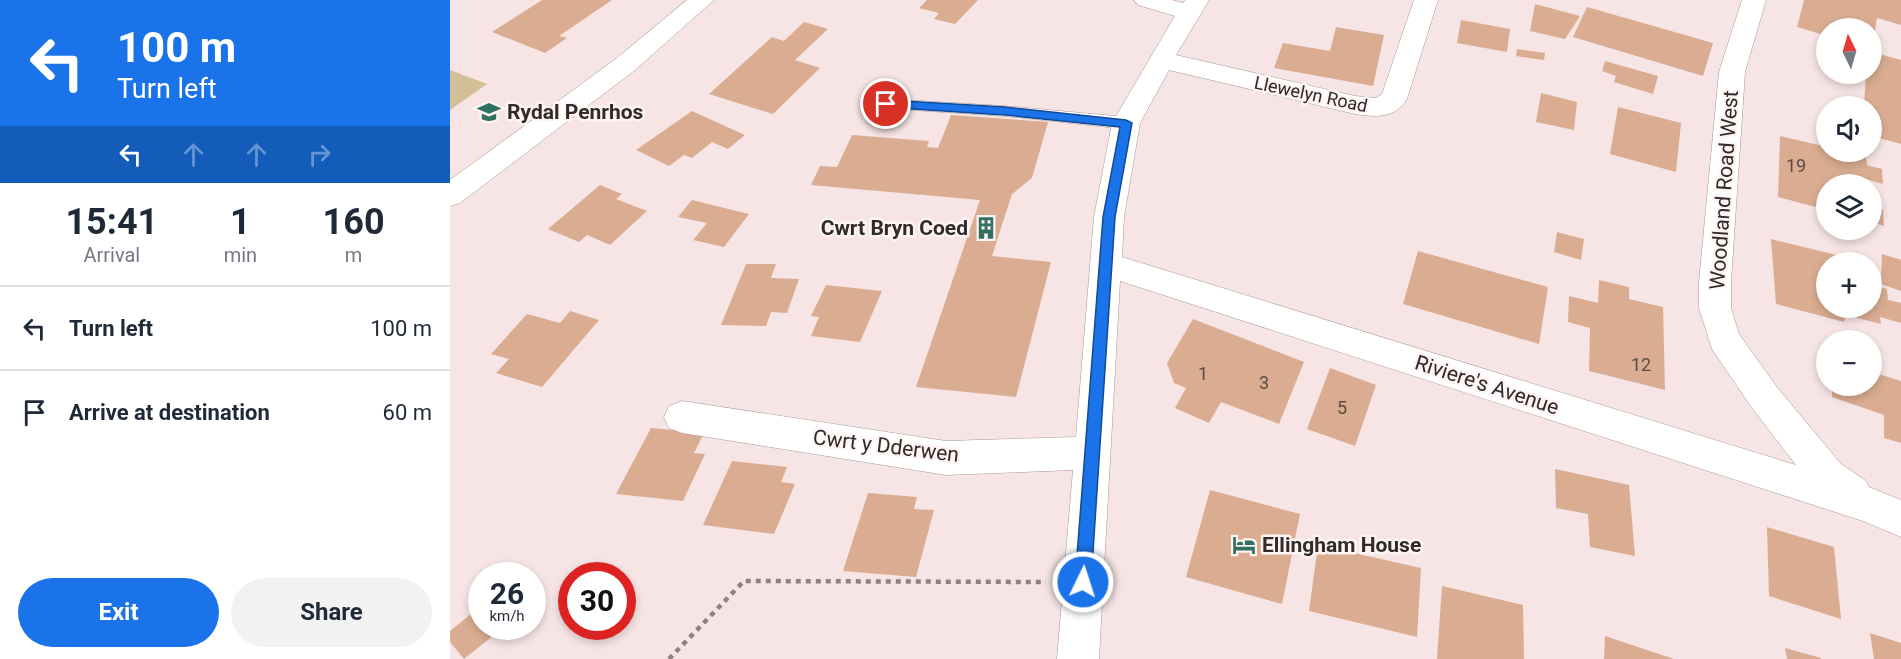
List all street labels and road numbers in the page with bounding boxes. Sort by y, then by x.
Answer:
street label: Llewelyn Road [1252,72,1370,116]
street label: Woodland Road West [1705,89,1743,291]
street label: Riviere's Avenue [1412,350,1562,420]
street label: Cwrt y Dderwen [812,425,960,467]

